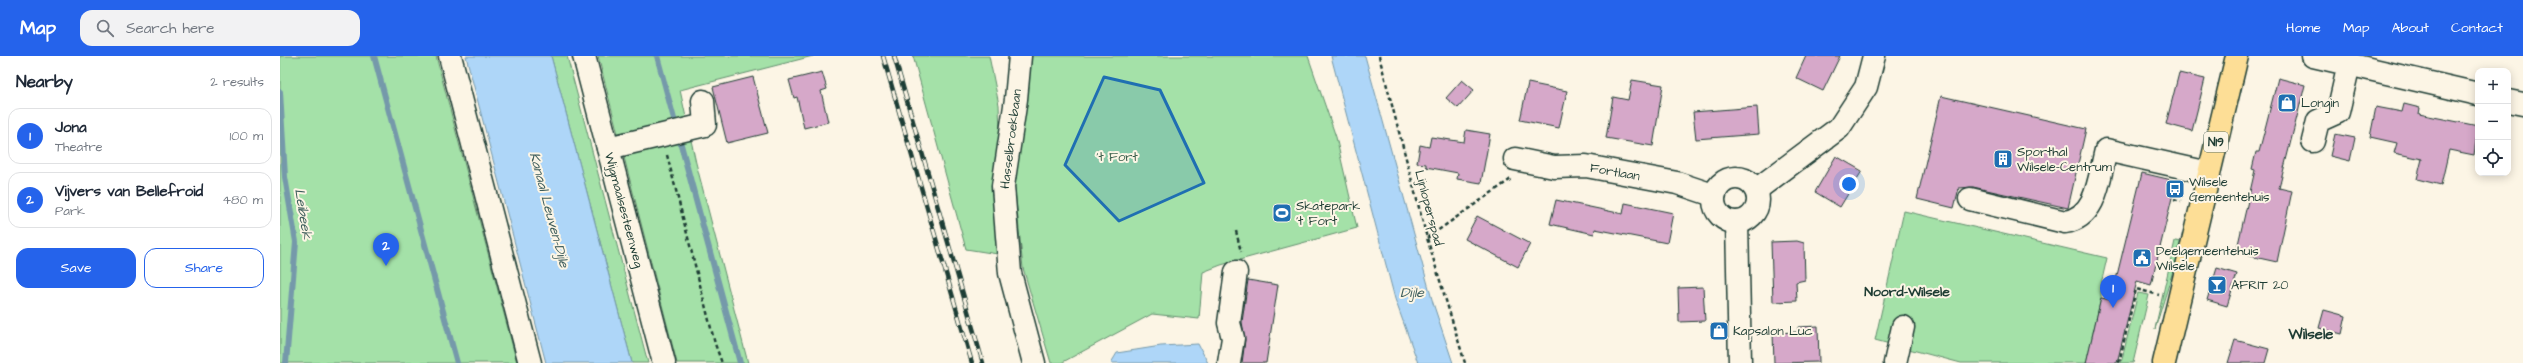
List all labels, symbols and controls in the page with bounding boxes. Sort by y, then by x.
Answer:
search box [80,10,360,46]
text: Map [20,15,56,42]
icon: search [94,17,116,39]
text: Search here [126,18,215,39]
text: Home [2286,18,2321,38]
text: Map [2343,18,2369,38]
text: About [2391,18,2429,38]
text: Contact [2451,18,2503,38]
map controls [2475,68,2511,176]
button: + [2475,68,2511,104]
text: Nearby [16,70,73,94]
text: 2 results [210,73,264,91]
street label: Hasselbroekbaan [996,88,1026,190]
shop icon: Longin [2276,92,2298,114]
place label: Longin [2301,94,2339,113]
button: − [2475,104,2511,140]
text: Jona [55,117,87,138]
text: 1 [29,127,31,145]
text: 100 m [230,127,263,145]
road number: N19 [2204,132,2228,152]
text: Theatre [55,138,103,156]
button: locate [2475,140,2511,176]
place label: Sporthal Wilsele-Centrum [2017,143,2113,176]
park label: 't Fort [1096,148,1138,166]
building icon: Sporthal Wilsele-Centrum [1992,148,2014,170]
water label: Kanaal Leuven-Dijle [524,150,574,271]
street label: Wijgmaalsesteenweg [599,150,648,270]
street label: Fortlaan [1589,159,1642,185]
street label: Lijnloperspad [1410,168,1448,248]
place label: Wilsele Gemeentehuis [2189,173,2270,206]
your location [1839,174,1859,194]
bus stop icon: Wilsele Gemeentehuis [2164,178,2186,200]
text: Vijvers van Bellefroid [55,181,203,202]
water label: Leibeek [289,187,317,241]
text: 2 [26,191,34,209]
text: 480 m [222,191,263,209]
place label: Skatepark 't Fort [1296,197,1360,230]
text: Park [55,202,85,220]
sports icon: Skatepark 't Fort [1271,202,1293,224]
pin: 2 [373,233,399,266]
place label: Deelgemeentehuis Wilsele [2156,242,2259,275]
public building icon: Deelgemeentehuis Wilsele [2131,247,2153,269]
button: Save [16,248,136,288]
button: Share [144,248,264,288]
bar icon: AFRIT 20 [2206,274,2228,296]
pin: 1 [2100,275,2126,308]
place label: AFRIT 20 [2231,276,2289,294]
district label: Noord-Wilsele [1864,282,1950,302]
water label: Dijle [1400,283,1425,303]
shop icon: Kapsalon Luc [1708,320,1730,342]
place label: Kapsalon Luc [1733,322,1813,340]
district label: Wilsele [2288,324,2333,345]

